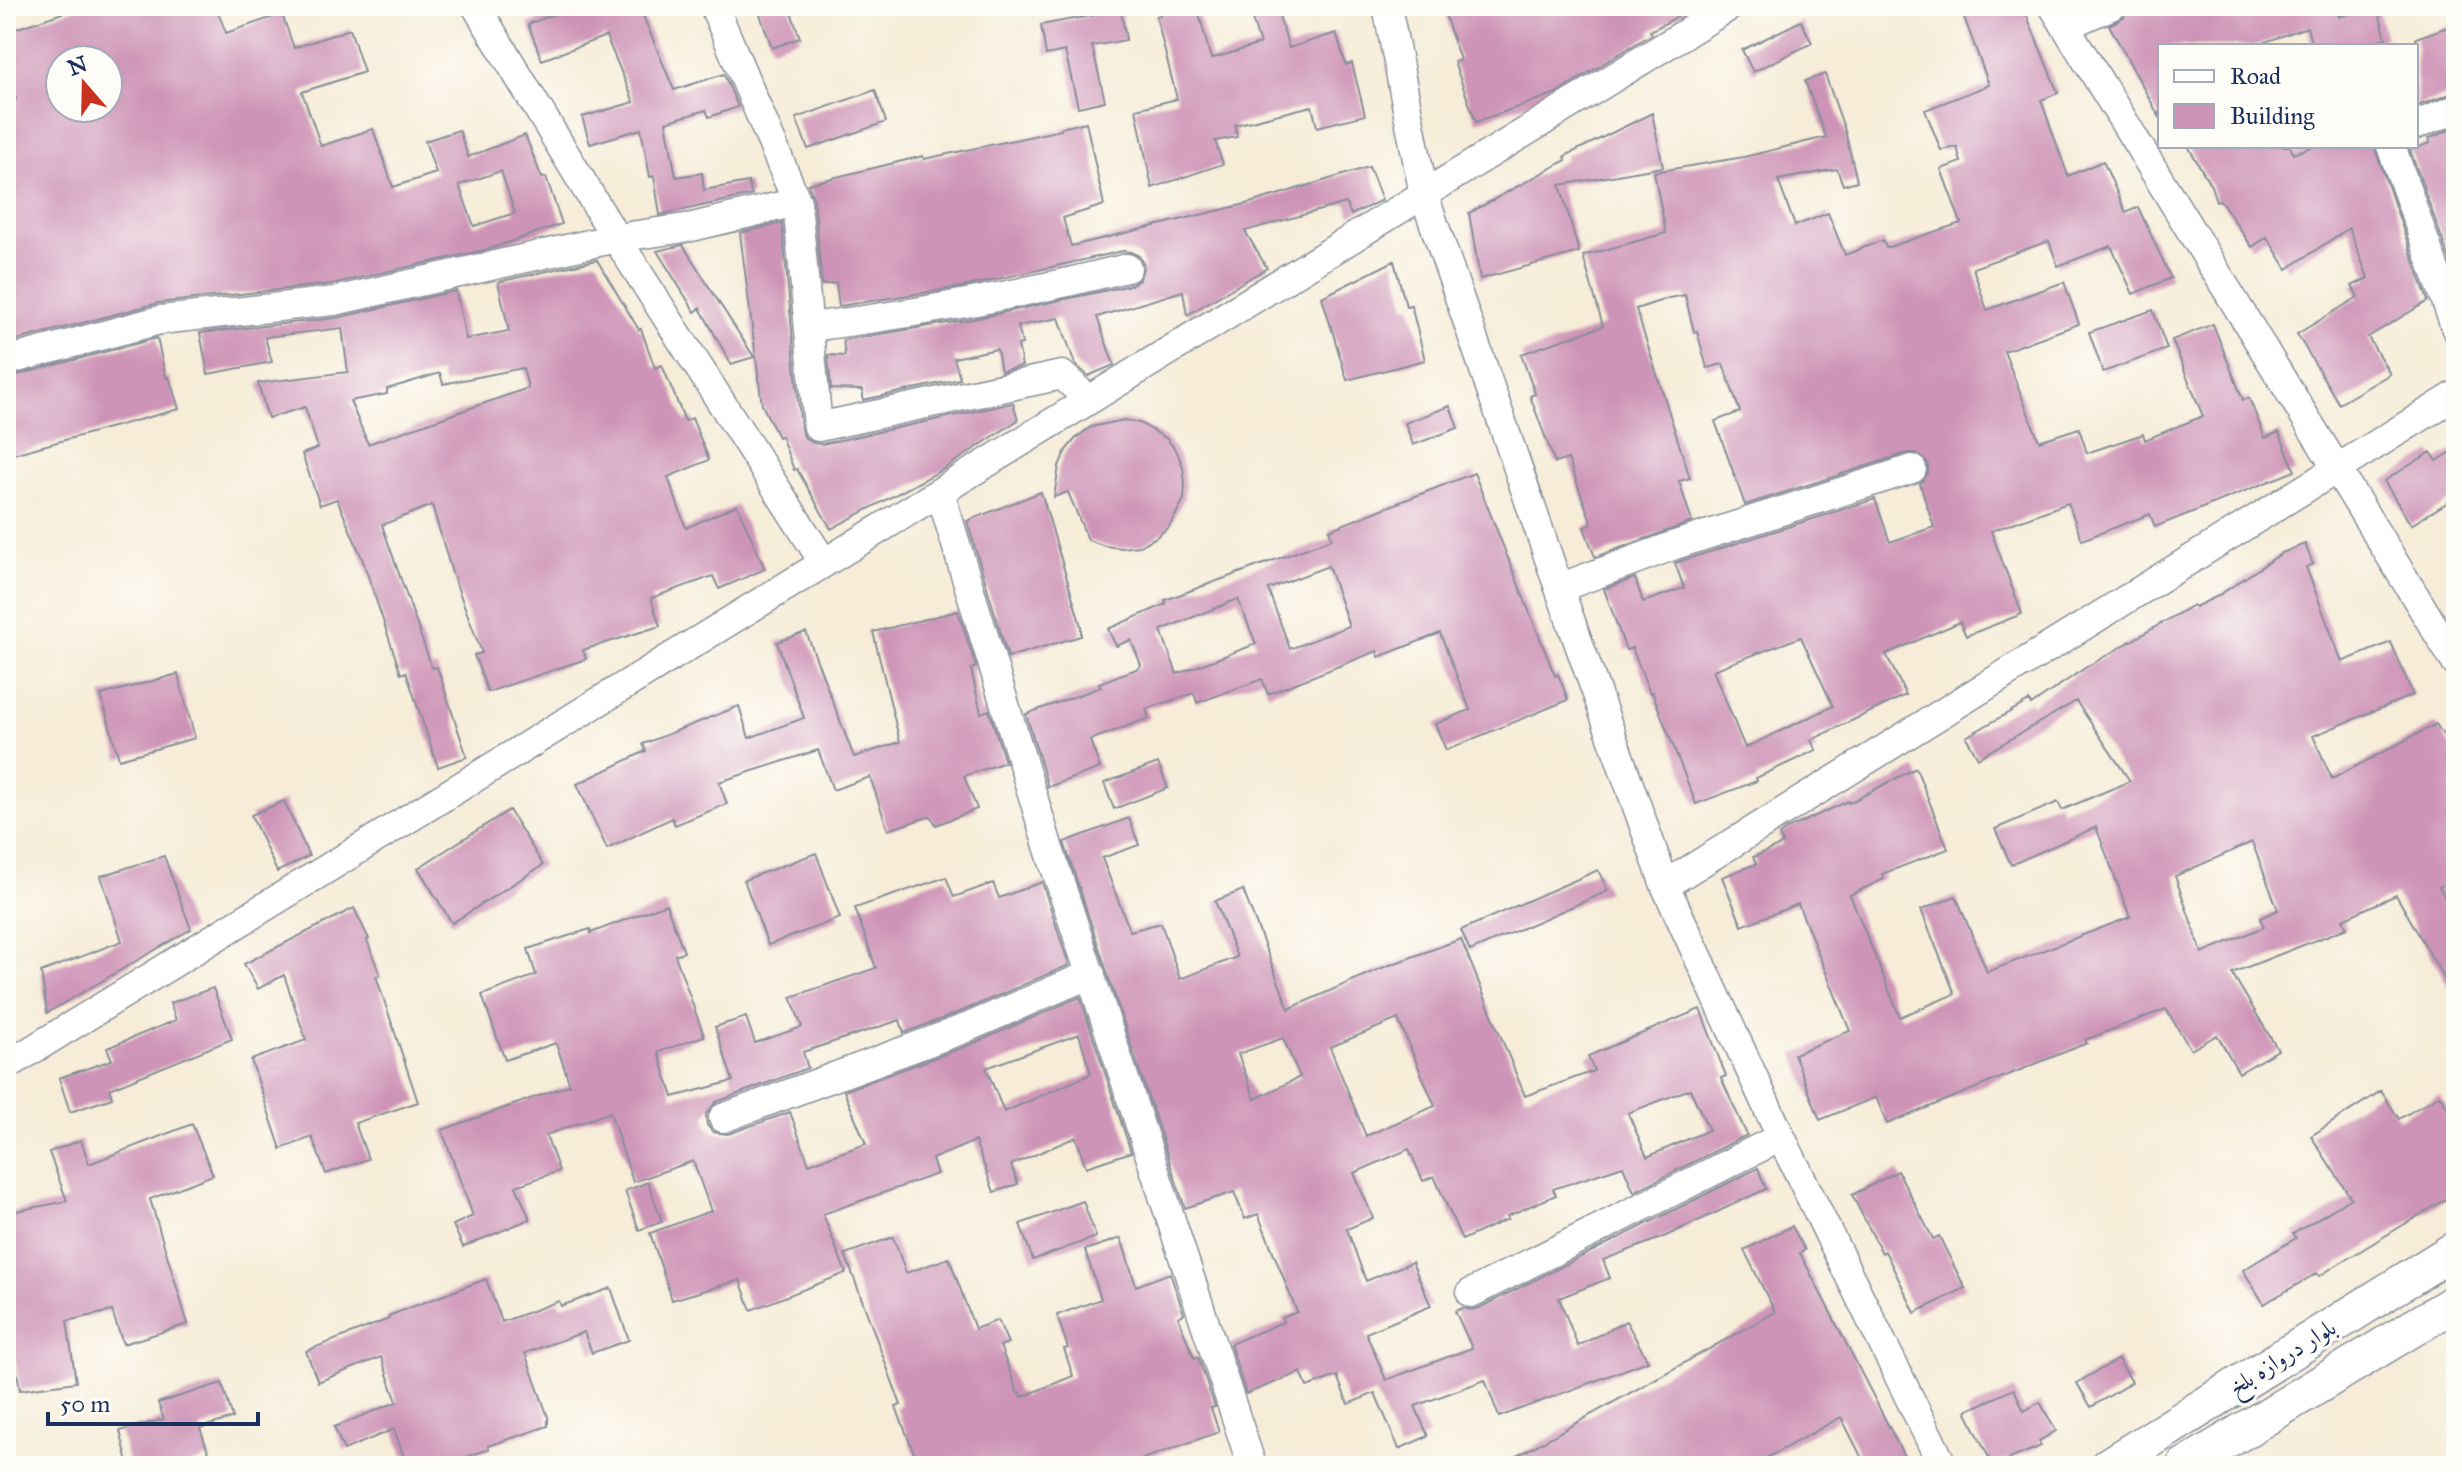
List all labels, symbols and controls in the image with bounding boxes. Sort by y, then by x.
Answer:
north arrow [44,44,124,124]
legend [2158,44,2418,148]
text: N [64,50,91,82]
text: Road [2230,61,2281,91]
text: Building [2230,101,2315,131]
street label: بلوار دروازه بلخ [2222,1312,2345,1407]
scale bar [48,1376,258,1426]
text: 50 m [60,1389,110,1419]

